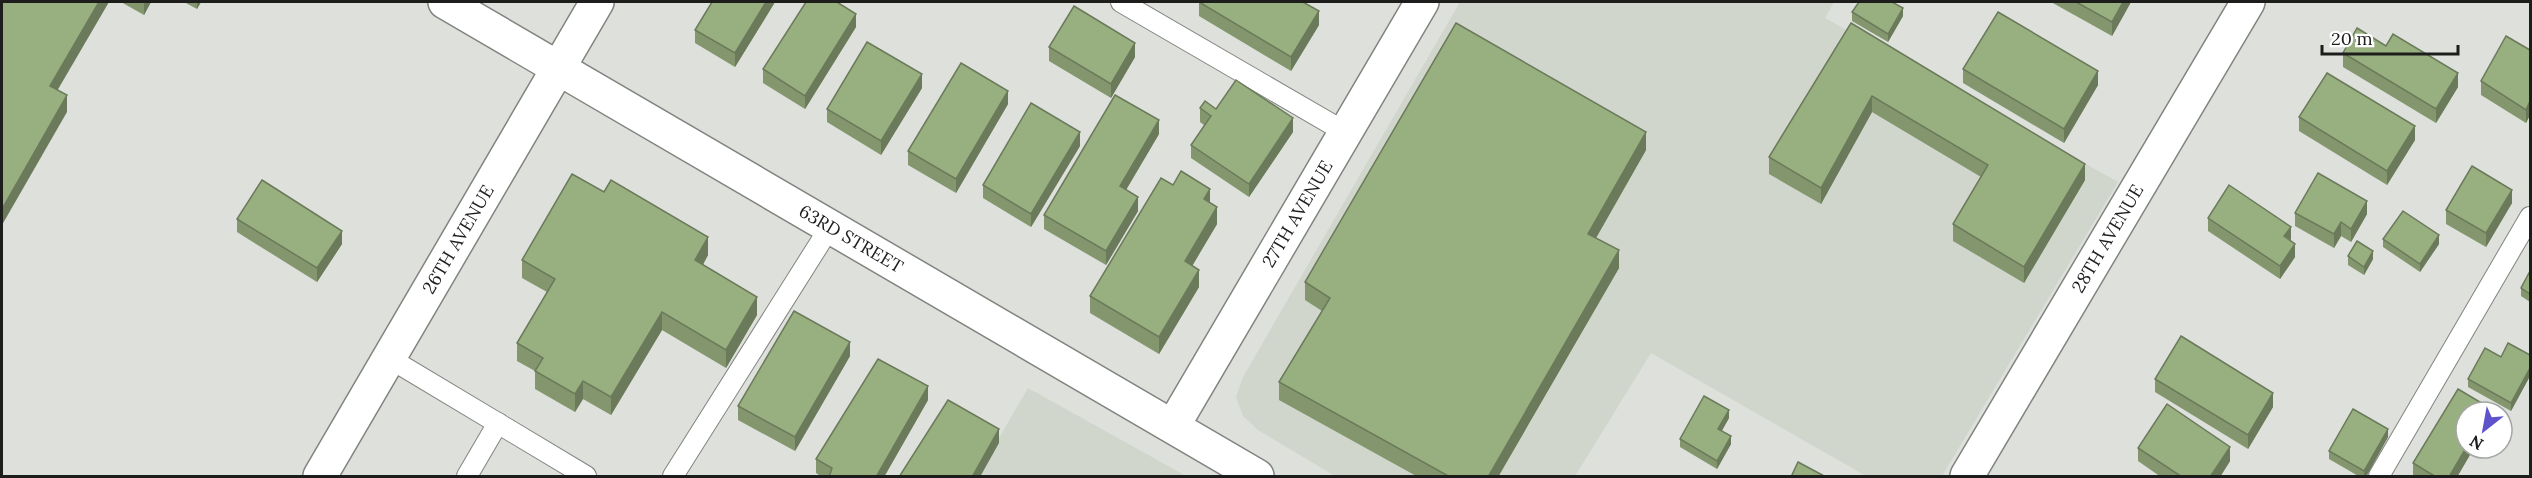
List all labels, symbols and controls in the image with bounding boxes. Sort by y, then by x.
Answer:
scale bar [2322,18,2458,56]
text: 20 m [2331,27,2373,50]
street label: 27TH AVENUE [1257,156,1338,271]
street label: 28TH AVENUE [2066,180,2148,297]
street label: 26TH AVENUE [417,181,499,298]
street label: 63RD STREET [795,199,908,278]
north arrow [2454,400,2514,460]
text: N [2466,431,2487,455]

